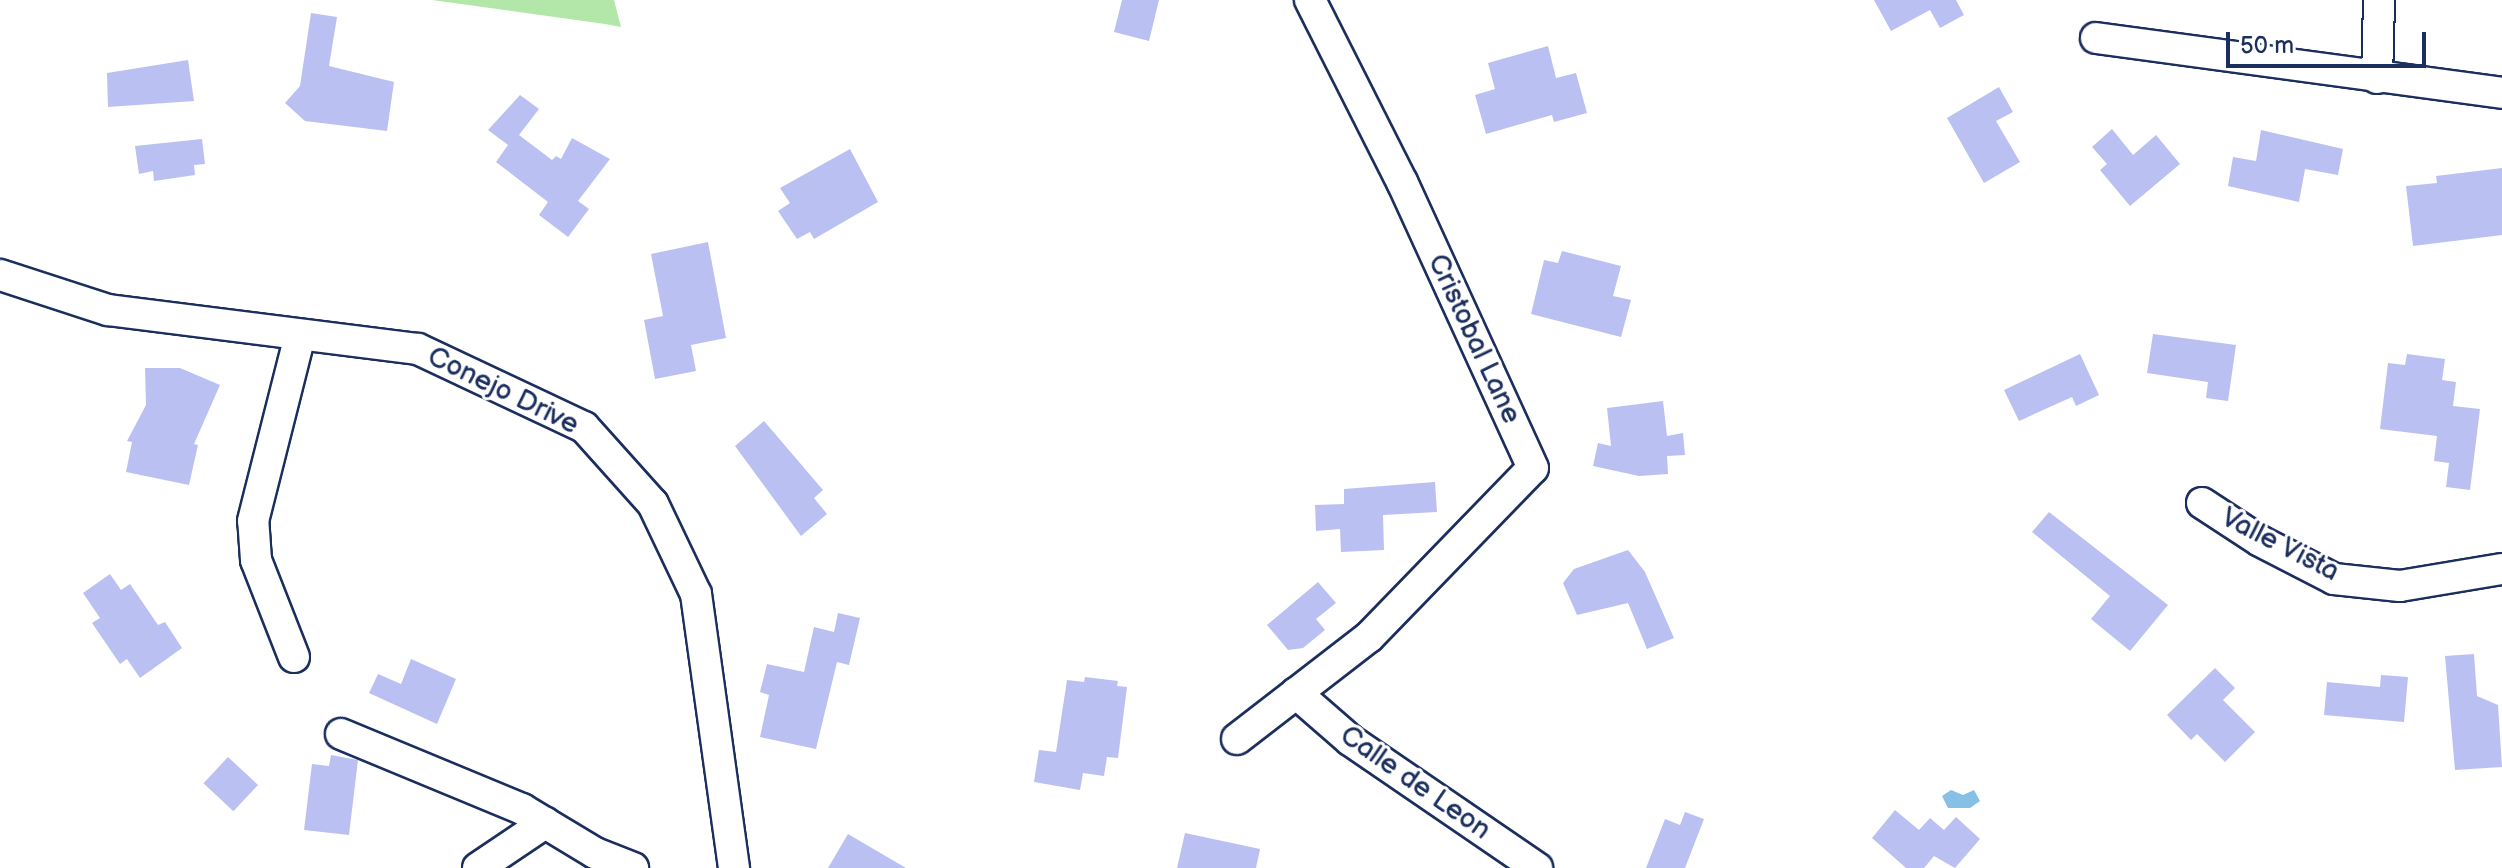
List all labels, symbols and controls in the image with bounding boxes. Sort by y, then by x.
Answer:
scale bar [2230,16,2430,66]
text: 50 m [2240,31,2294,60]
street label: Cristobal Lane [1420,249,1528,429]
street label: Conejo Drive [422,340,584,442]
street label: Valle Vista [2215,501,2345,589]
street label: Calle de Leon [1333,719,1497,847]

